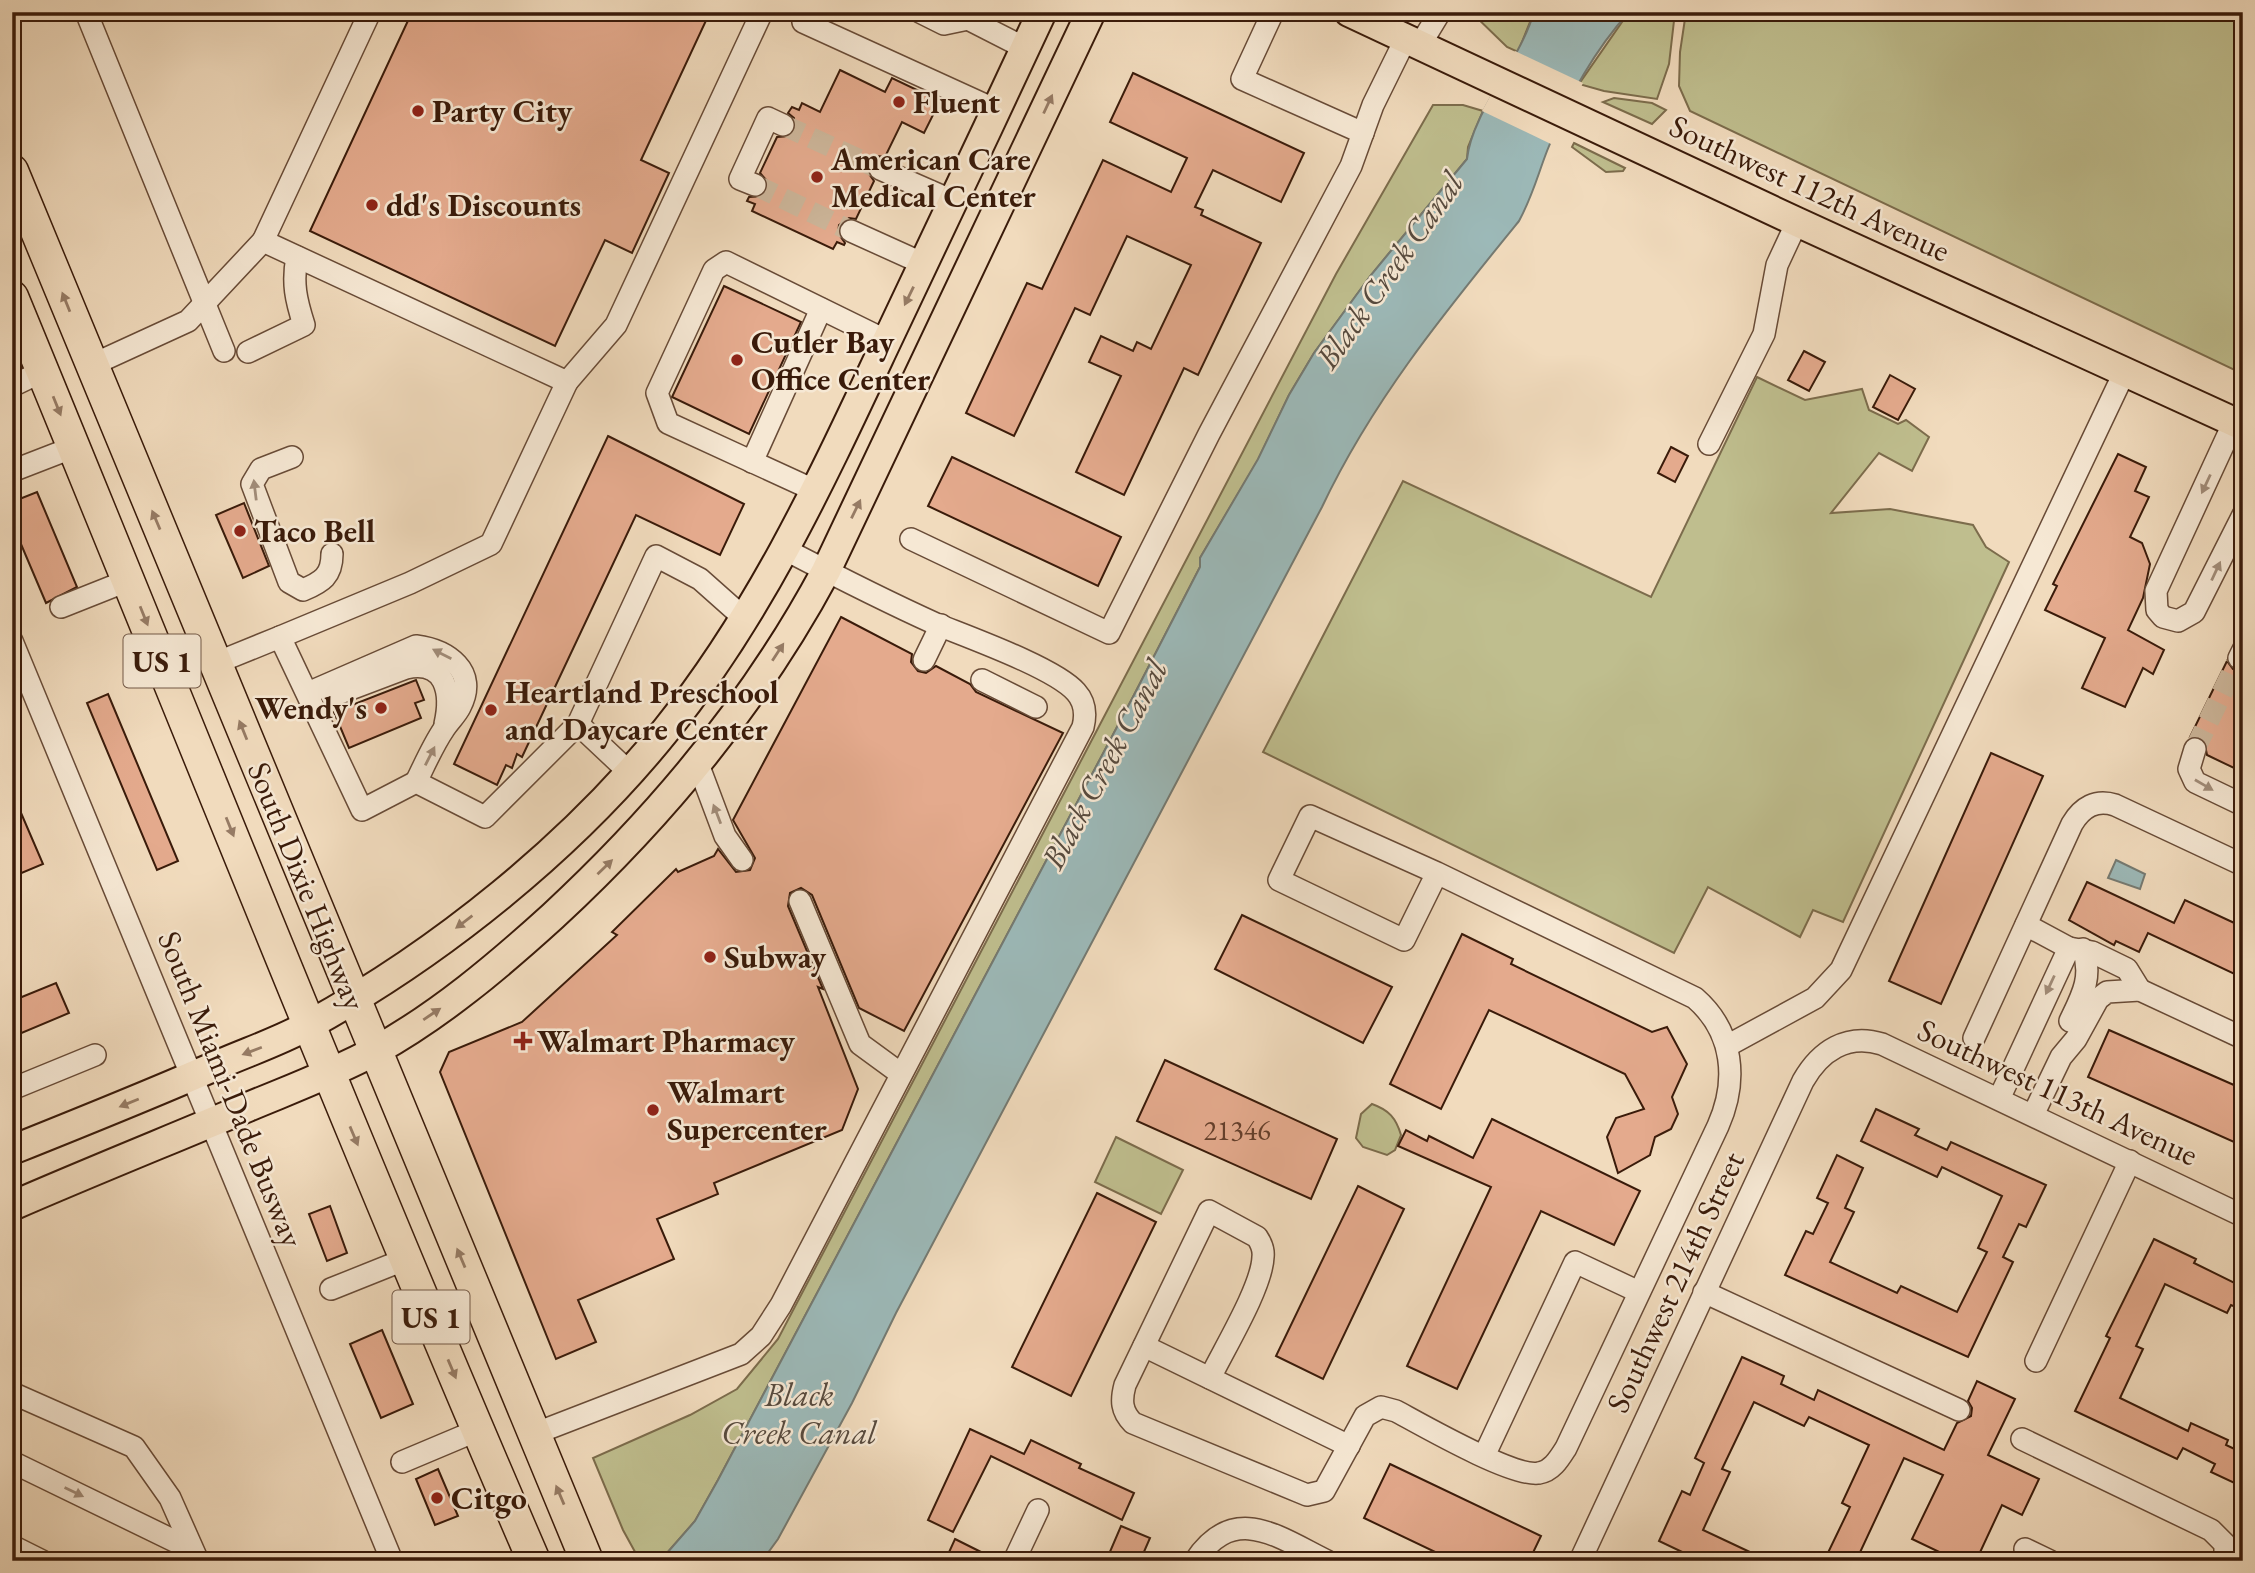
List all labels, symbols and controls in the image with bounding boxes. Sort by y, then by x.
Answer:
place label: Fluent [913,81,1000,123]
place label: Party City [432,90,573,132]
marker: Fluent [891,94,907,110]
one-way arrow [1042,94,1054,114]
marker: Party City [410,103,426,119]
street label: Southwest 112th Avenue [1663,105,1957,271]
place label: American Care Medical Center [830,138,1036,217]
water label: Black Creek Canal [1305,162,1474,378]
marker: American Care Medical Center [809,169,825,185]
place label: dd's Discounts [386,184,581,226]
marker: dd's Discounts [364,197,380,213]
one-way arrow [903,286,914,306]
one-way arrow [60,292,72,312]
place label: Cutler Bay Office Center [751,321,931,400]
marker: Cutler Bay Office Center [729,352,745,368]
one-way arrow [52,395,63,416]
one-way arrow [2200,474,2211,494]
one-way arrow [250,479,261,501]
one-way arrow [851,499,862,519]
one-way arrow [150,510,161,531]
place label: Taco Bell [254,510,375,552]
marker: Taco Bell [232,523,248,539]
one-way arrow [2210,561,2222,581]
one-way arrow [138,606,149,627]
road number: US 1 [124,634,200,688]
one-way arrow [771,643,784,662]
one-way arrow [432,648,452,659]
water label: Black Creek Canal [1030,650,1178,877]
place label: Heartland Preschool and Daycare Center [505,671,779,750]
place label: Wendy's [255,687,367,729]
marker: Wendy's [373,700,389,716]
marker: Heartland Preschool and Daycare Center [483,702,499,718]
one-way arrow [237,720,248,741]
one-way arrow [424,746,435,766]
street label: South Dixie Highway [238,756,376,1017]
one-way arrow [2194,779,2213,791]
one-way arrow [711,803,722,824]
one-way arrow [225,816,236,837]
one-way arrow [596,858,613,875]
one-way arrow [455,915,473,929]
street label: South Miami-Dade Busway [148,925,314,1254]
place label: Subway [724,936,827,978]
marker: Subway [702,949,718,965]
one-way arrow [2045,975,2056,995]
one-way arrow [422,1008,441,1021]
street label: Southwest 113th Avenue [1911,1009,2205,1175]
place label: Walmart Pharmacy [537,1020,795,1062]
marker: Walmart Pharmacy [515,1033,531,1049]
one-way arrow [241,1046,262,1057]
place label: Walmart Supercenter [667,1071,828,1150]
one-way arrow [118,1097,139,1108]
marker: Walmart Supercenter [645,1102,661,1118]
house number: 21346 [1203,1112,1271,1148]
one-way arrow [349,1126,360,1147]
street label: Southwest 214th Street [1596,1145,1754,1419]
one-way arrow [455,1247,466,1268]
road number: US 1 [392,1290,470,1344]
one-way arrow [447,1358,458,1379]
water label: Black Creek Canal [721,1373,878,1454]
place label: Citgo [451,1477,527,1519]
one-way arrow [554,1484,565,1505]
one-way arrow [64,1486,84,1497]
marker: Citgo [429,1490,445,1506]

